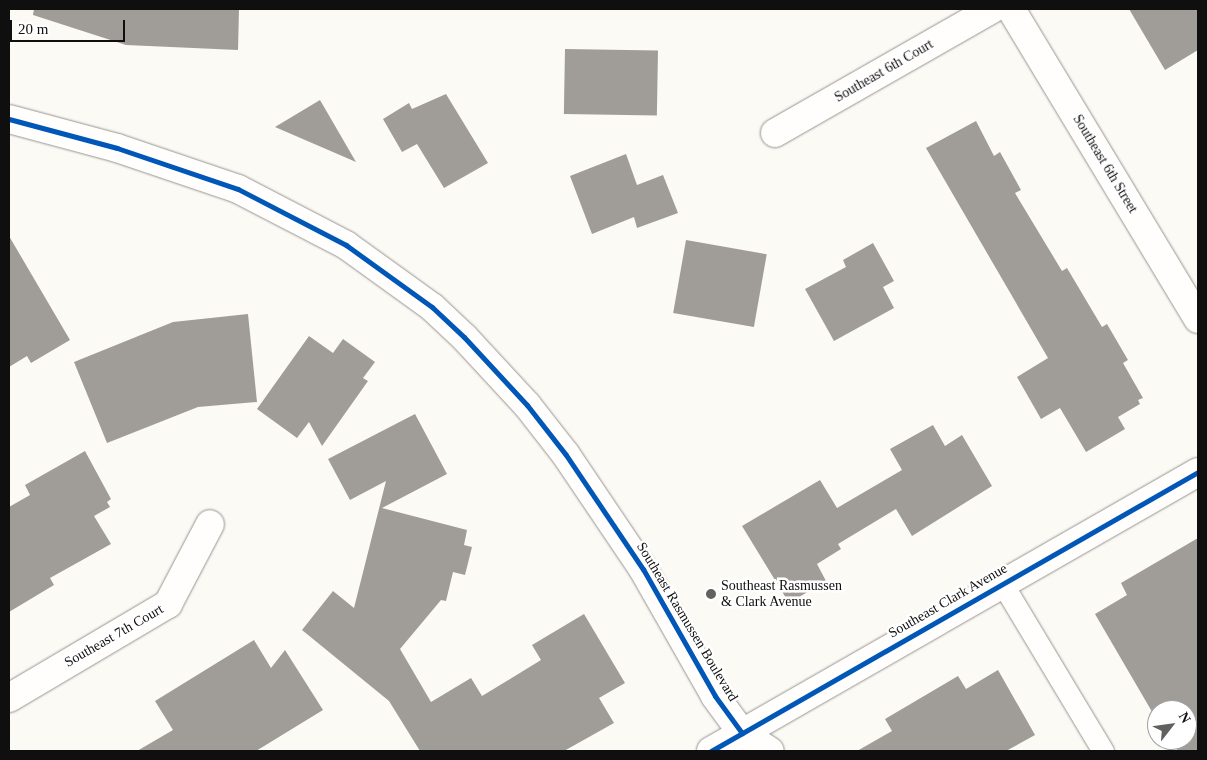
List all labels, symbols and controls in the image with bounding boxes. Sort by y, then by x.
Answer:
scale bar [12,10,128,42]
text: 20 m [18,21,48,37]
street label: Southeast 6th Court [832,36,936,106]
street label: Southeast 6th Street [1069,112,1141,216]
street label: Southeast Rasmussen Boulevard [633,539,741,705]
street label: Southeast Clark Avenue [885,560,1011,642]
place label: Southeast Rasmussen & Clark Avenue [721,578,842,610]
marker: Southeast Rasmussen & Clark Avenue [705,588,717,600]
street label: Southeast 7th Court [62,601,166,671]
north arrow [1147,700,1197,750]
text: N [1176,710,1194,726]

